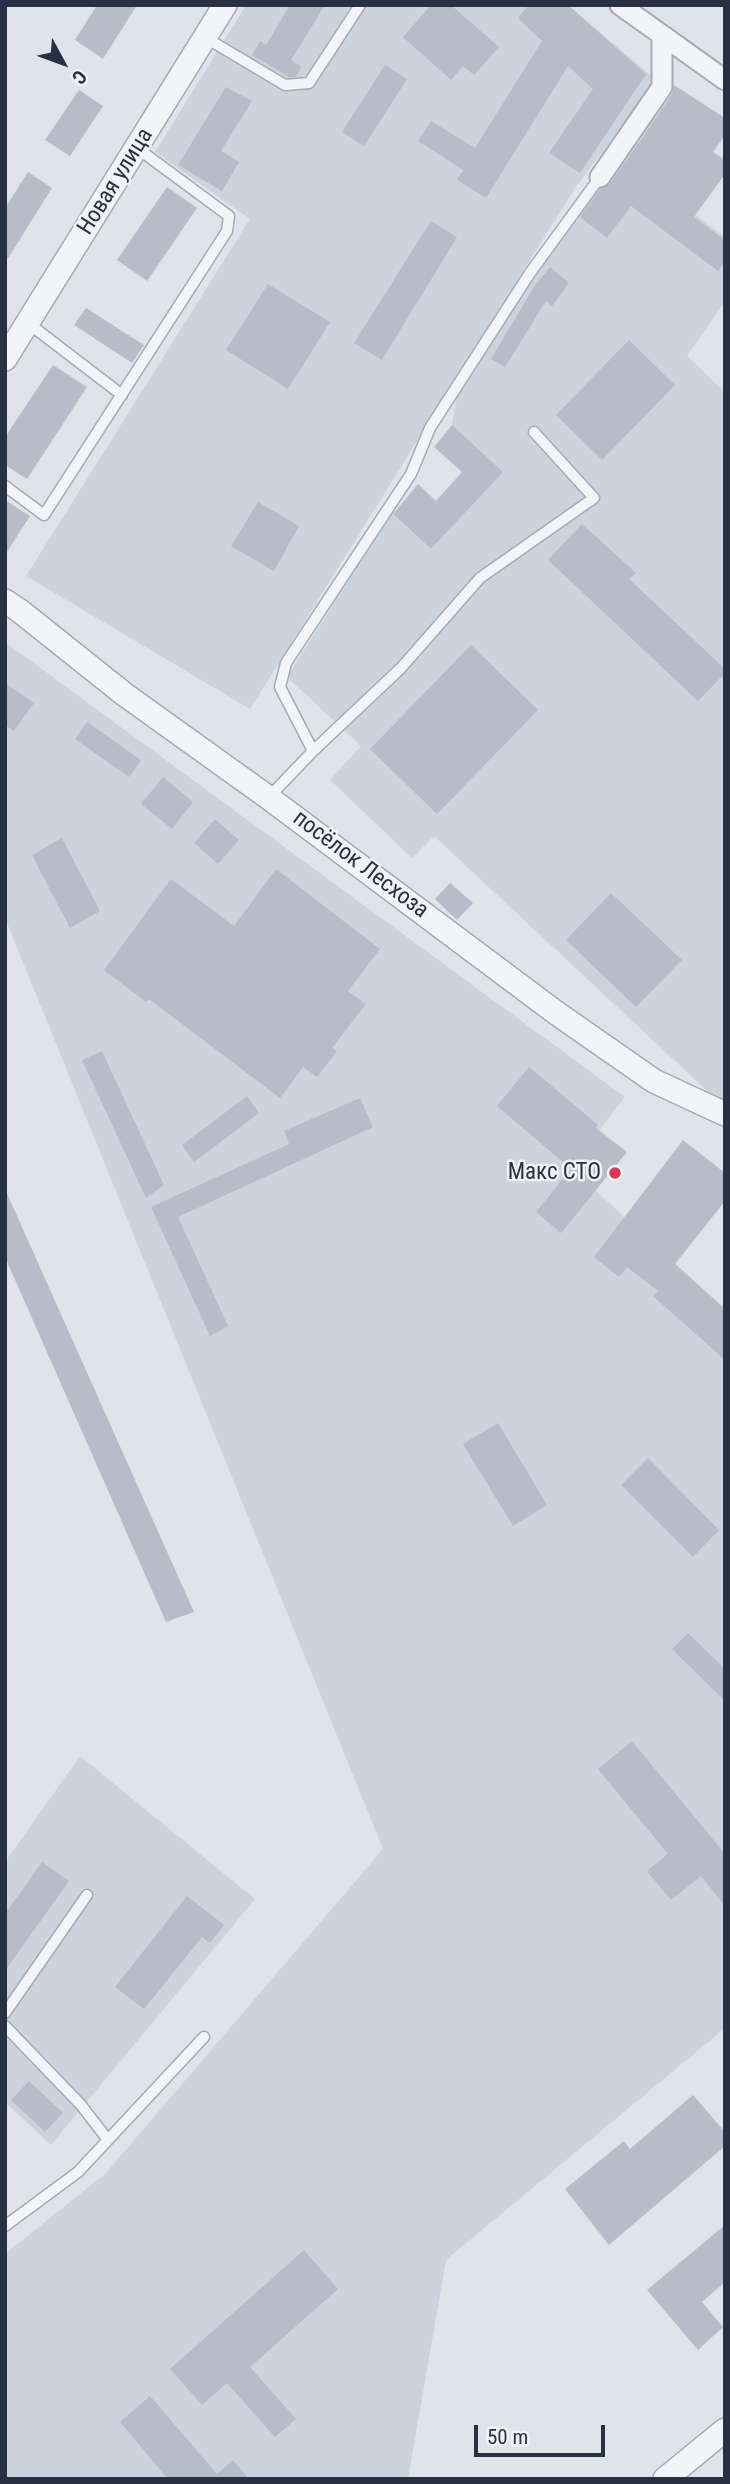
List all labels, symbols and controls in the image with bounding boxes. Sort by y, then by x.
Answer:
north arrow [28,28,98,98]
text: С [67,65,91,89]
street label: Новая улица [72,124,160,240]
street label: посёлок Лесхоза [287,805,433,925]
place label: Макс СТО [508,1159,601,1187]
marker: Макс СТО [607,1165,623,1181]
scale bar [478,2410,609,2454]
text: 50 m [487,2425,528,2449]

